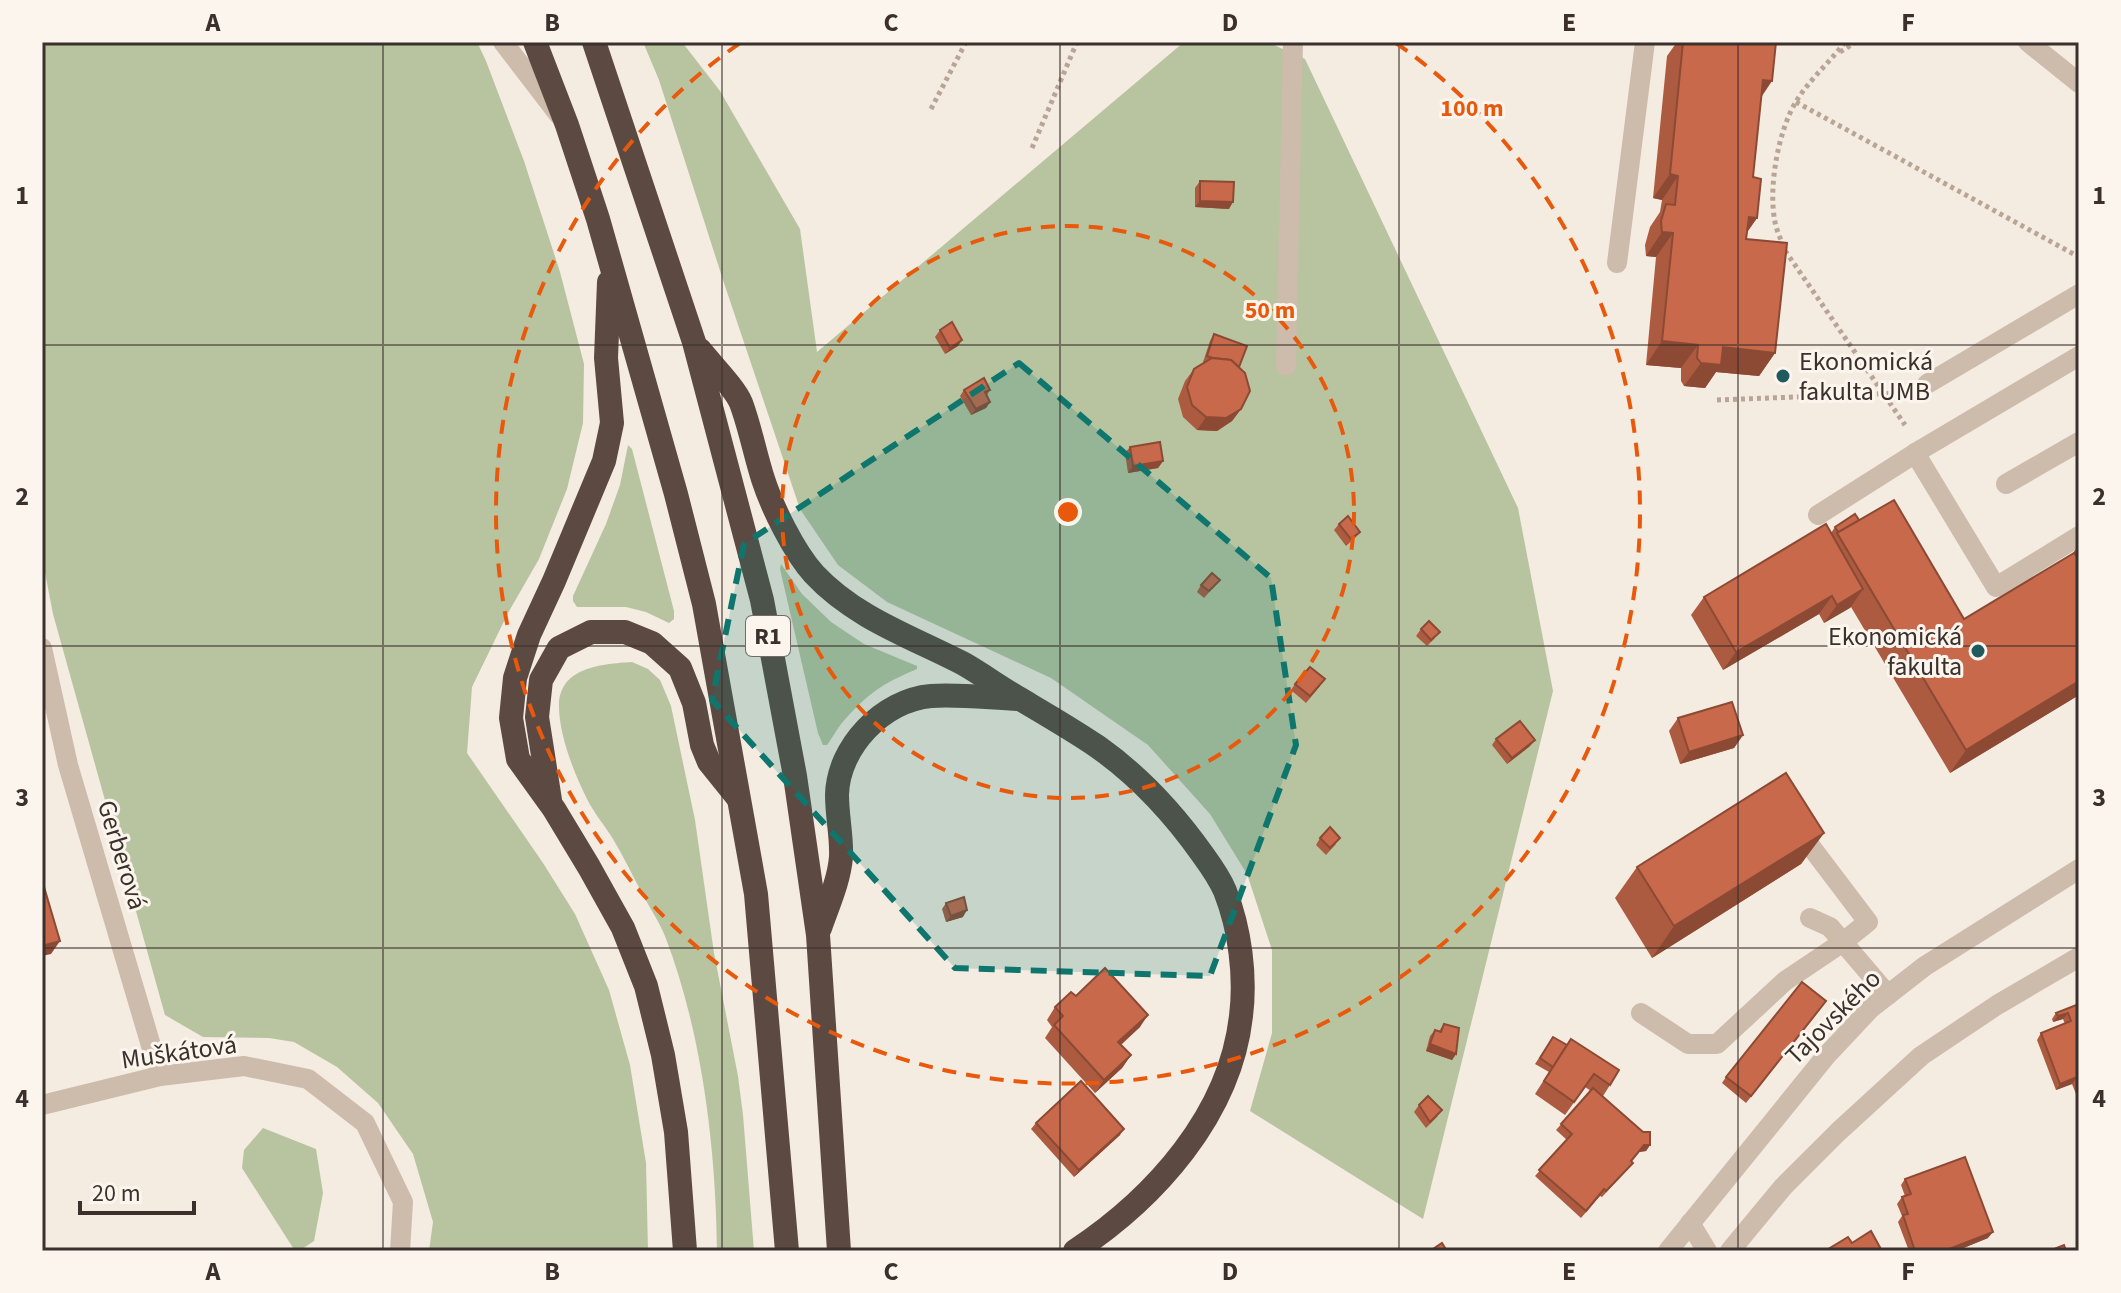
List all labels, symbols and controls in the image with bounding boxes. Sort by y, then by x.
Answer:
text: A [205,4,222,41]
text: B [544,4,560,41]
text: C [883,4,899,41]
text: D [1222,4,1238,41]
text: E [1562,4,1576,41]
text: F [1901,4,1915,41]
text: 100 m [1440,91,1504,126]
text: 1 [15,177,29,214]
text: 1 [2092,177,2106,214]
text: 50 m [1245,293,1295,328]
place label: Ekonomická fakulta UMB [1799,343,1933,410]
marker: Ekonomická fakulta UMB [1774,367,1792,385]
text: 2 [15,478,29,515]
text: 2 [2092,478,2106,515]
centre of rings [1054,498,1082,526]
road number: R1 [746,616,790,656]
place label: Ekonomická fakulta [1828,618,1962,685]
marker: Ekonomická fakulta [1969,642,1987,660]
text: 3 [15,779,29,816]
text: 3 [2092,779,2106,816]
street label: Gerberová [88,796,156,914]
street label: Tajovského [1777,961,1889,1073]
street label: Muškátová [119,1026,239,1078]
text: 4 [15,1080,29,1117]
text: 4 [2092,1080,2106,1117]
scale bar [80,1165,194,1215]
text: 20 m [92,1176,141,1211]
text: A [205,1253,222,1290]
text: B [544,1253,560,1290]
text: C [883,1253,899,1290]
text: D [1222,1253,1238,1290]
text: E [1562,1253,1576,1290]
text: F [1901,1253,1915,1290]

